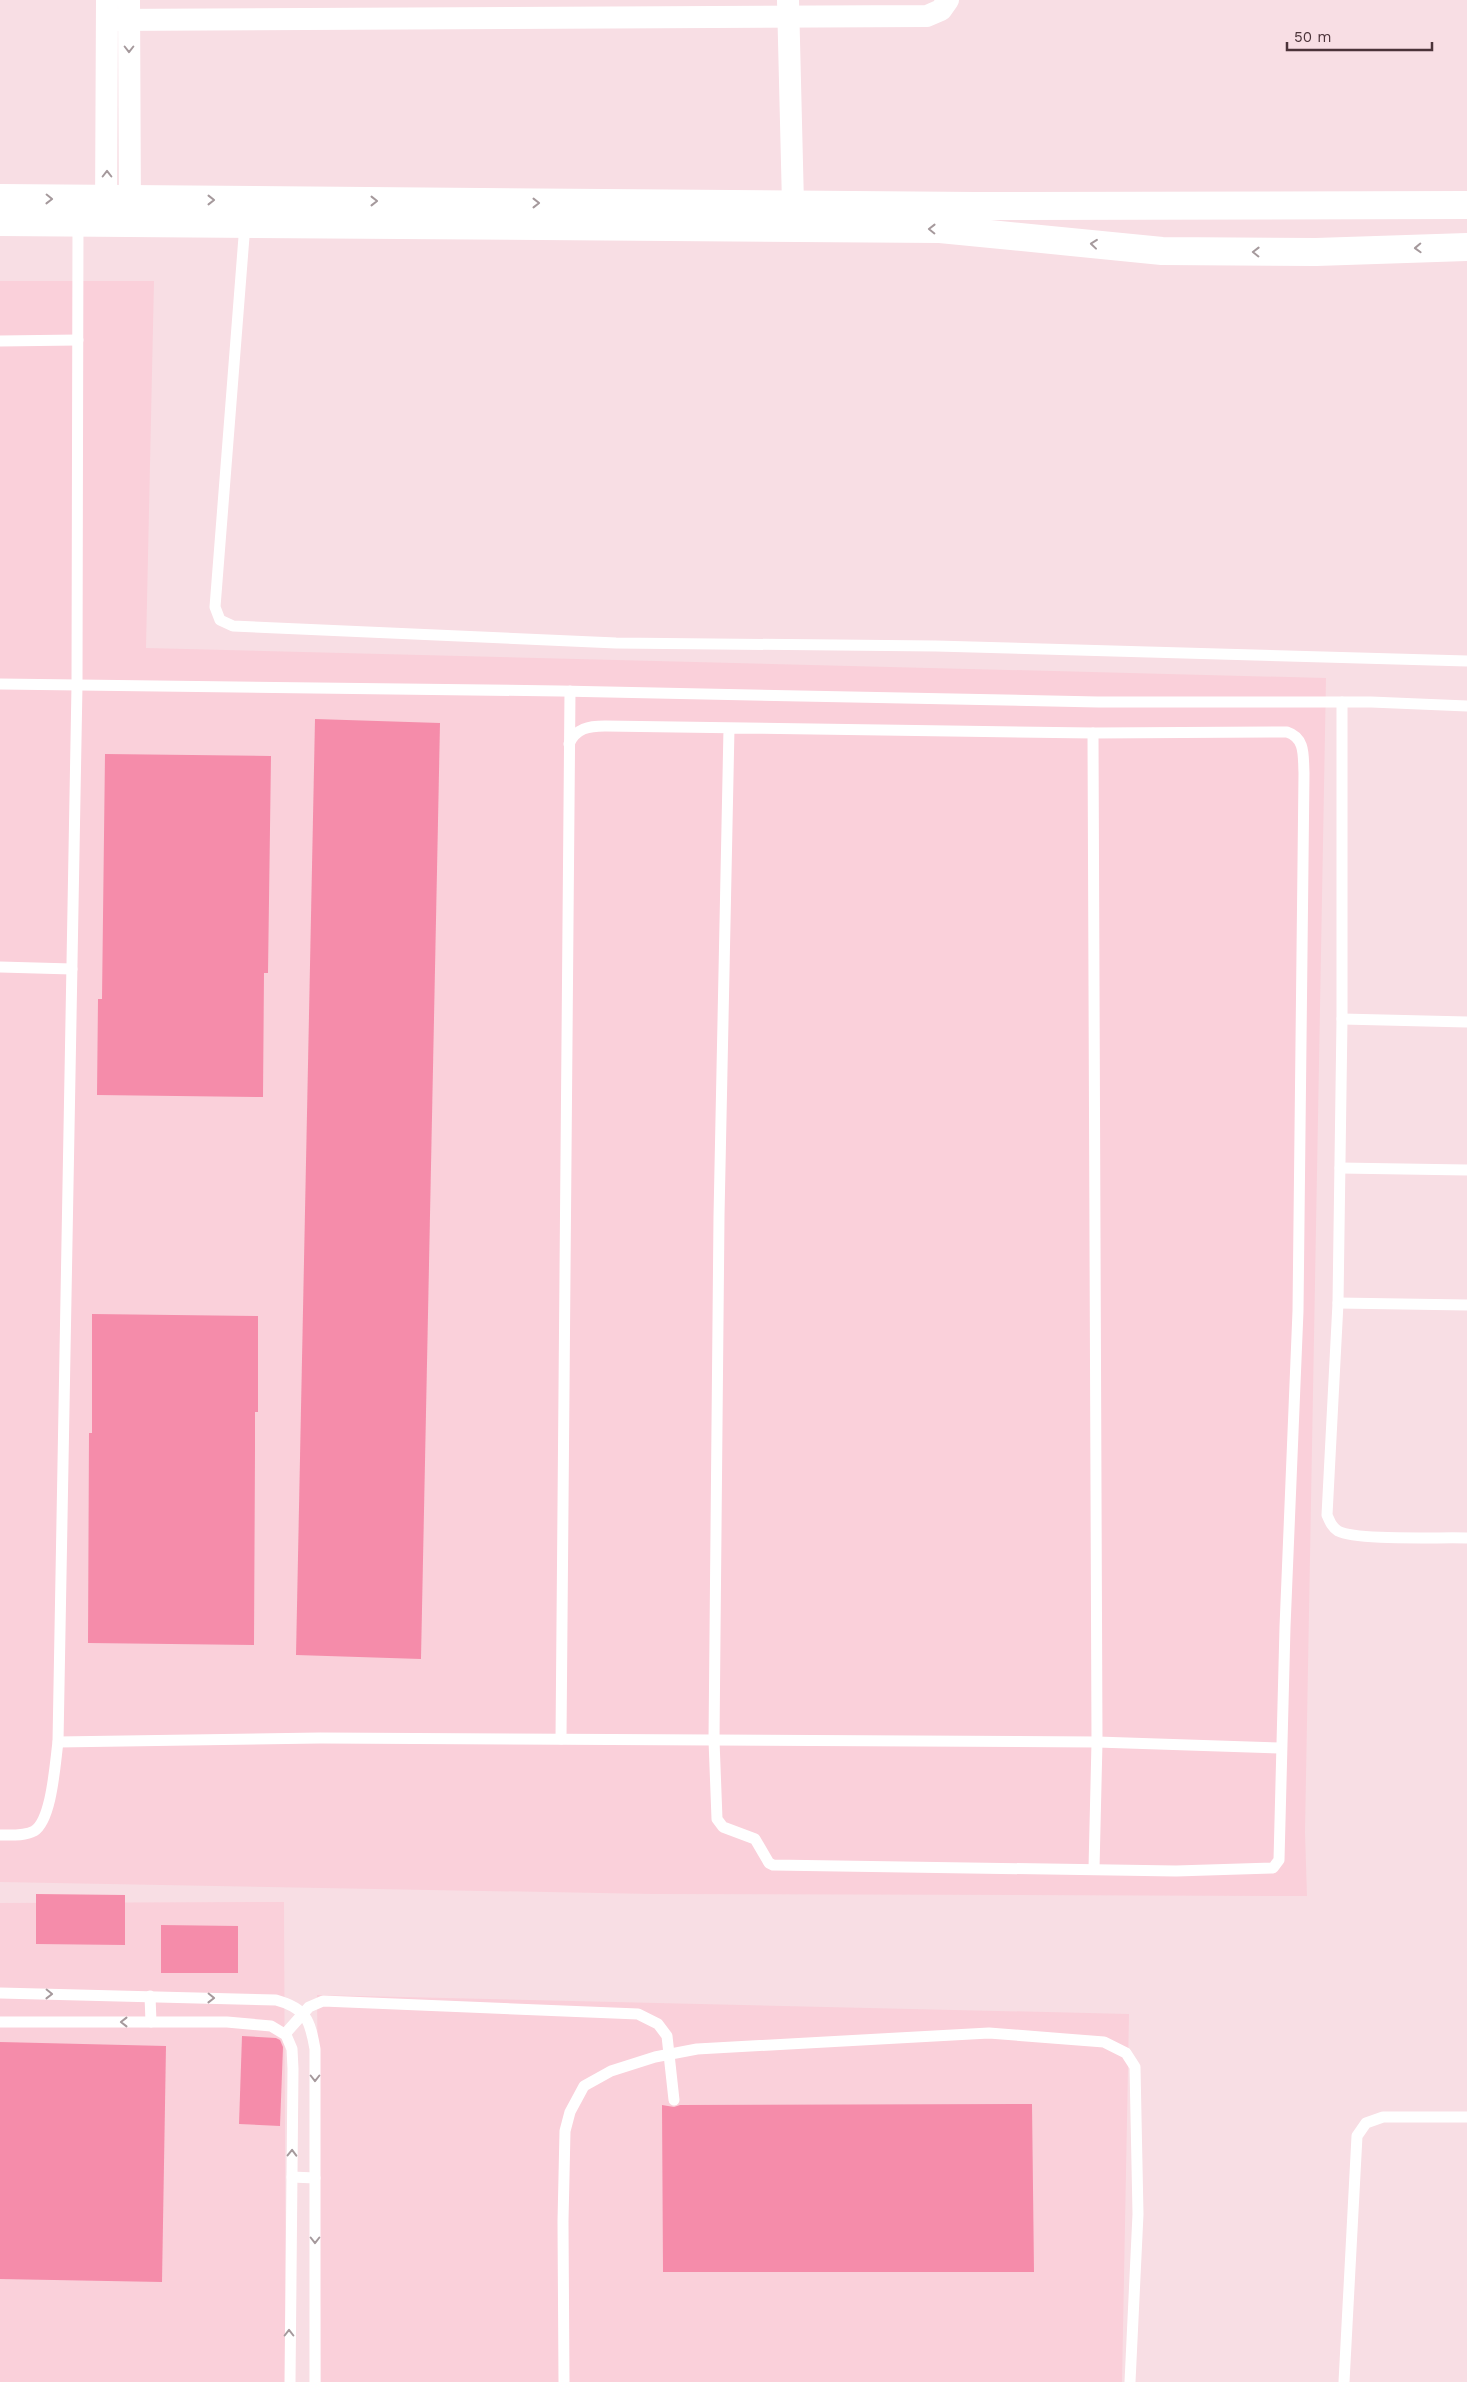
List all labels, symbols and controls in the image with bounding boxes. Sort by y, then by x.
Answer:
scale bar [1287,20,1432,52]
text: 50 m [1294,28,1331,46]
one-way arrow [124,45,134,53]
one-way arrow [102,170,112,178]
one-way arrow [45,194,53,204]
one-way arrow [208,195,215,205]
one-way arrow [370,196,378,206]
one-way arrow [532,197,540,208]
one-way arrow [928,224,936,234]
one-way arrow [1089,239,1097,250]
one-way arrow [1414,243,1422,254]
one-way arrow [1252,247,1260,257]
one-way arrow [45,1989,53,1999]
one-way arrow [207,1992,215,2003]
one-way arrow [120,2017,128,2027]
one-way arrow [310,2074,320,2082]
one-way arrow [287,2149,297,2157]
one-way arrow [310,2236,320,2244]
one-way arrow [284,2329,294,2337]

